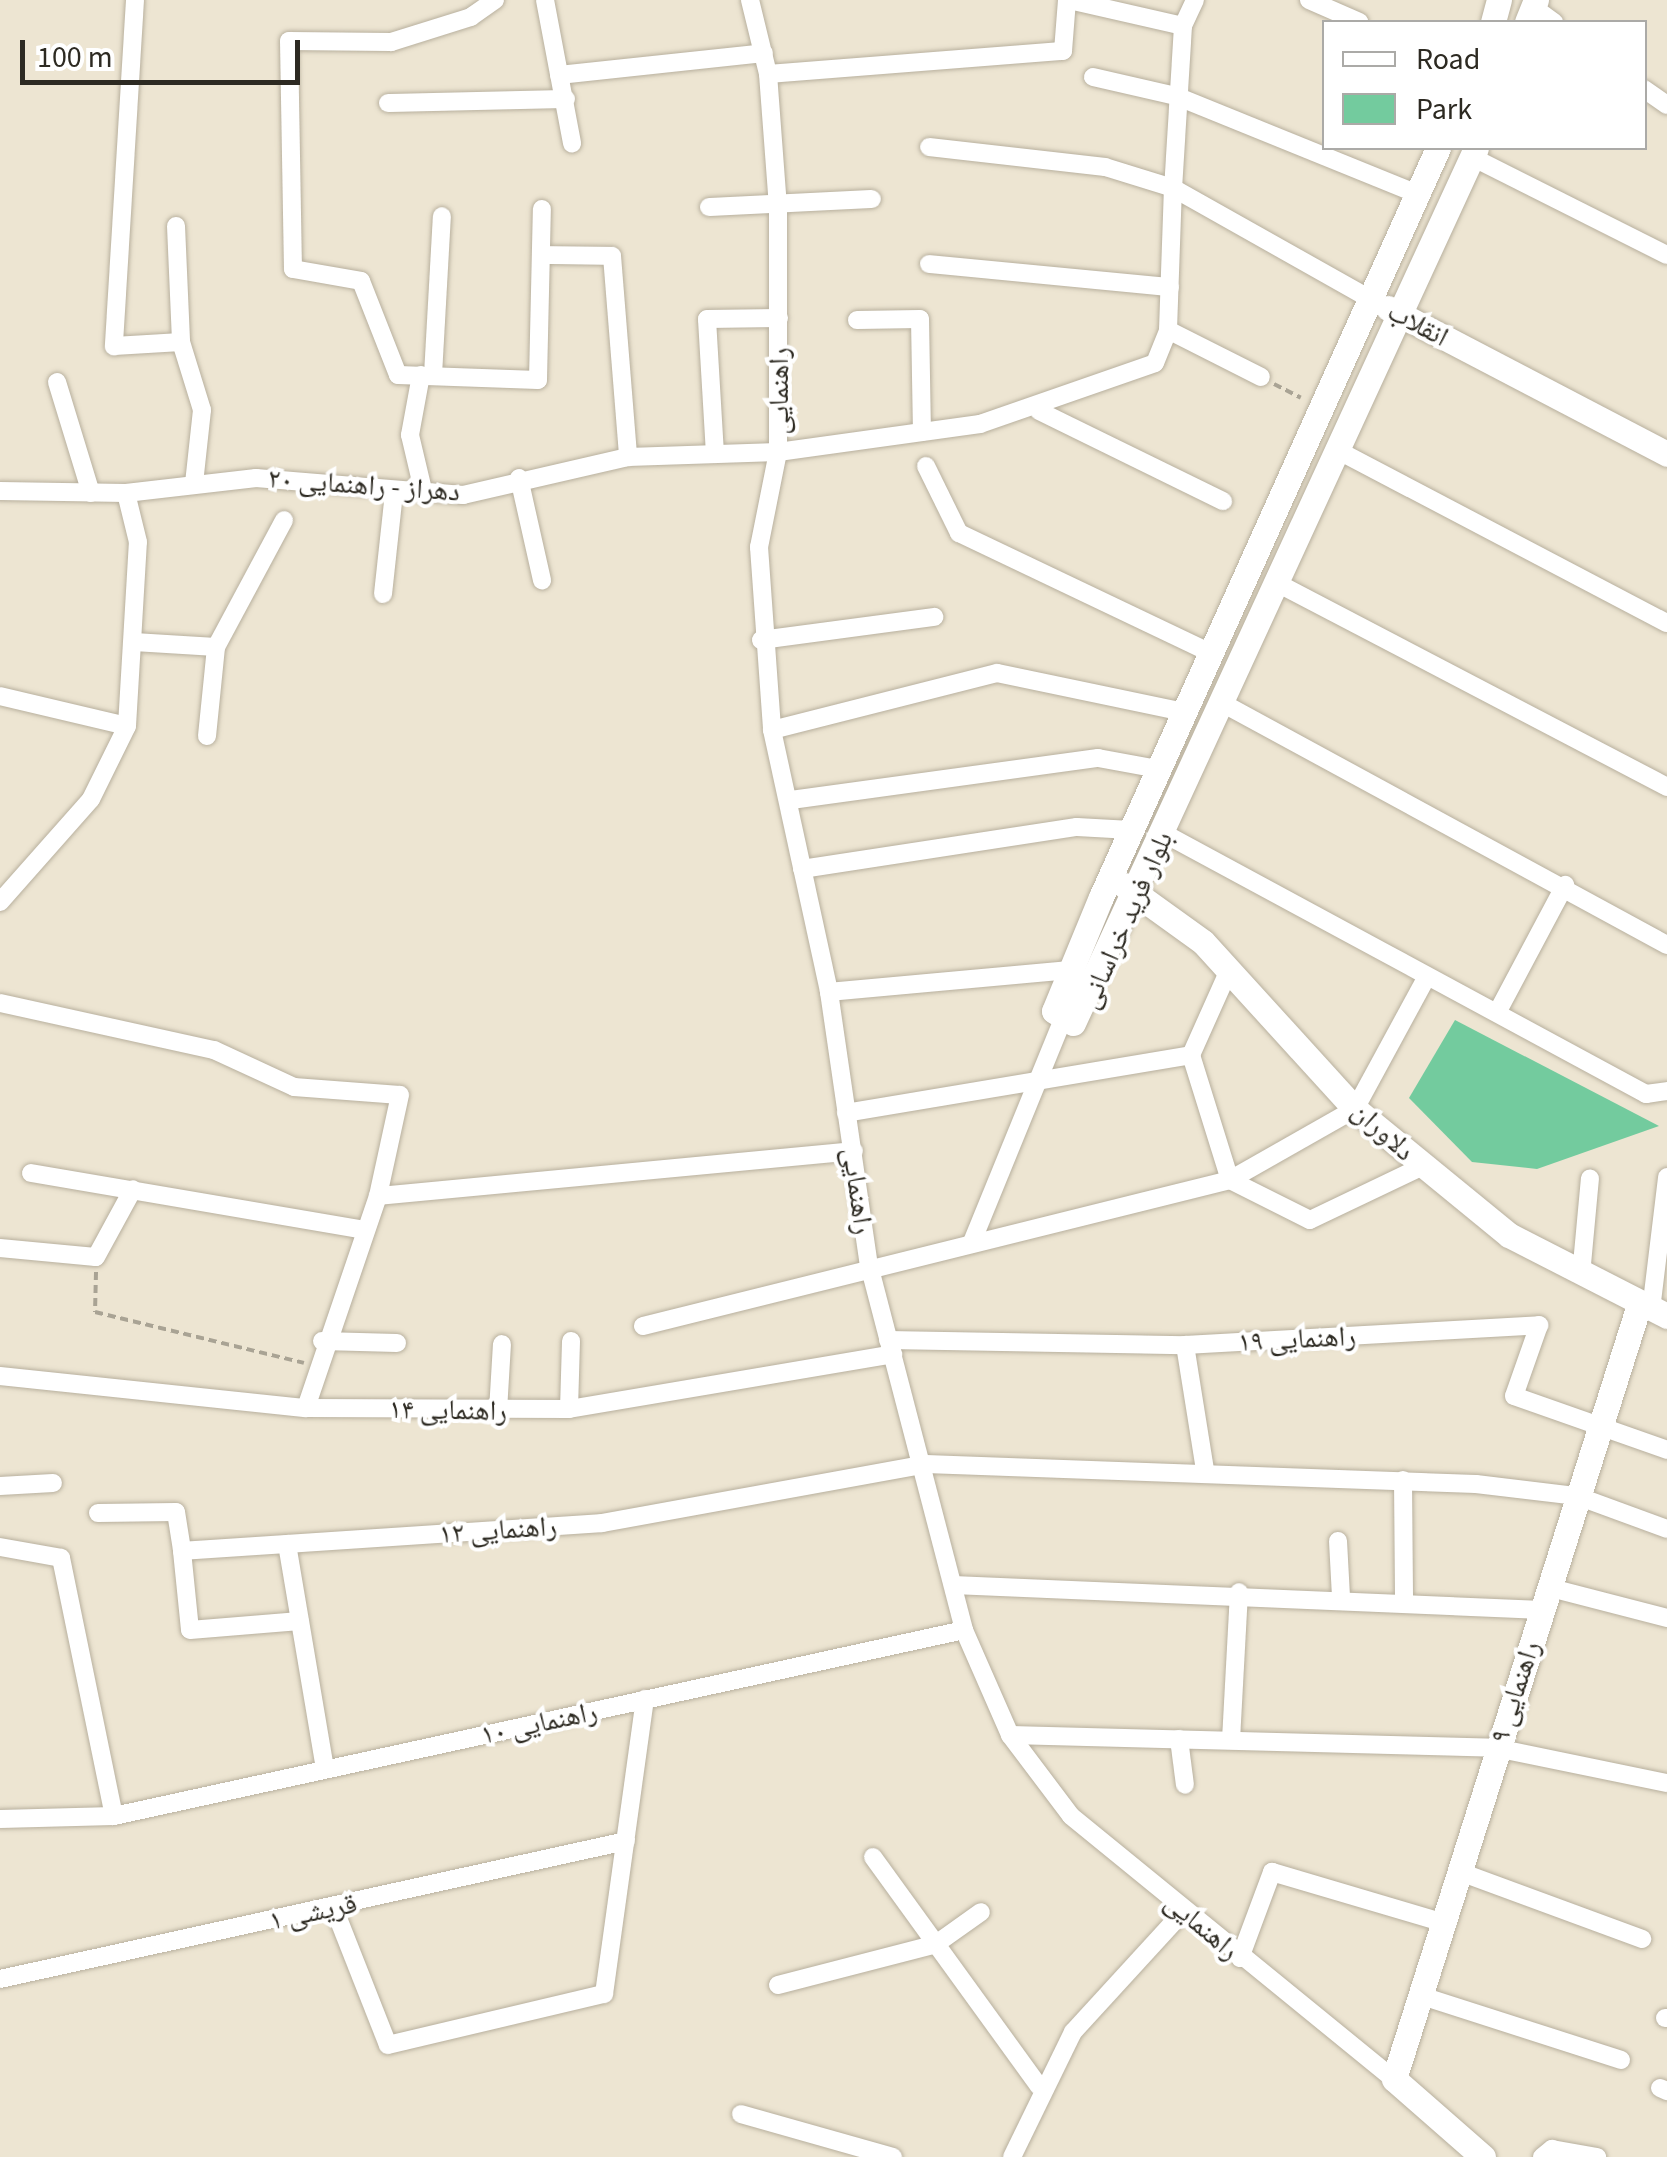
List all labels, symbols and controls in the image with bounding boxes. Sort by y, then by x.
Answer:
scale bar [25,20,305,82]
legend [1322,20,1647,150]
text: 100 m [37,36,113,79]
text: Road [1416,38,1480,81]
text: Park [1416,88,1472,131]
street label: انقلاب [1382,294,1454,354]
street label: راهنمایی [762,347,796,435]
street label: دهراز - راهنمایی ۲۰ [267,462,461,508]
street label: بلوار فرید خراسانی [1072,826,1180,1014]
street label: دلاوران [1345,1094,1421,1168]
street label: راهنمایی [835,1145,881,1237]
street label: راهنمایی ۱۹ [1237,1319,1357,1359]
street label: راهنمایی ۱۴ [389,1392,507,1428]
street label: راهنمایی ۱۲ [438,1509,558,1551]
street label: راهنمایی ۹ [1483,1637,1547,1747]
street label: راهنمایی ۱۰ [478,1694,600,1752]
street label: راهنمایی [1158,1885,1246,1967]
street label: قریشی ۱ [266,1886,360,1938]

